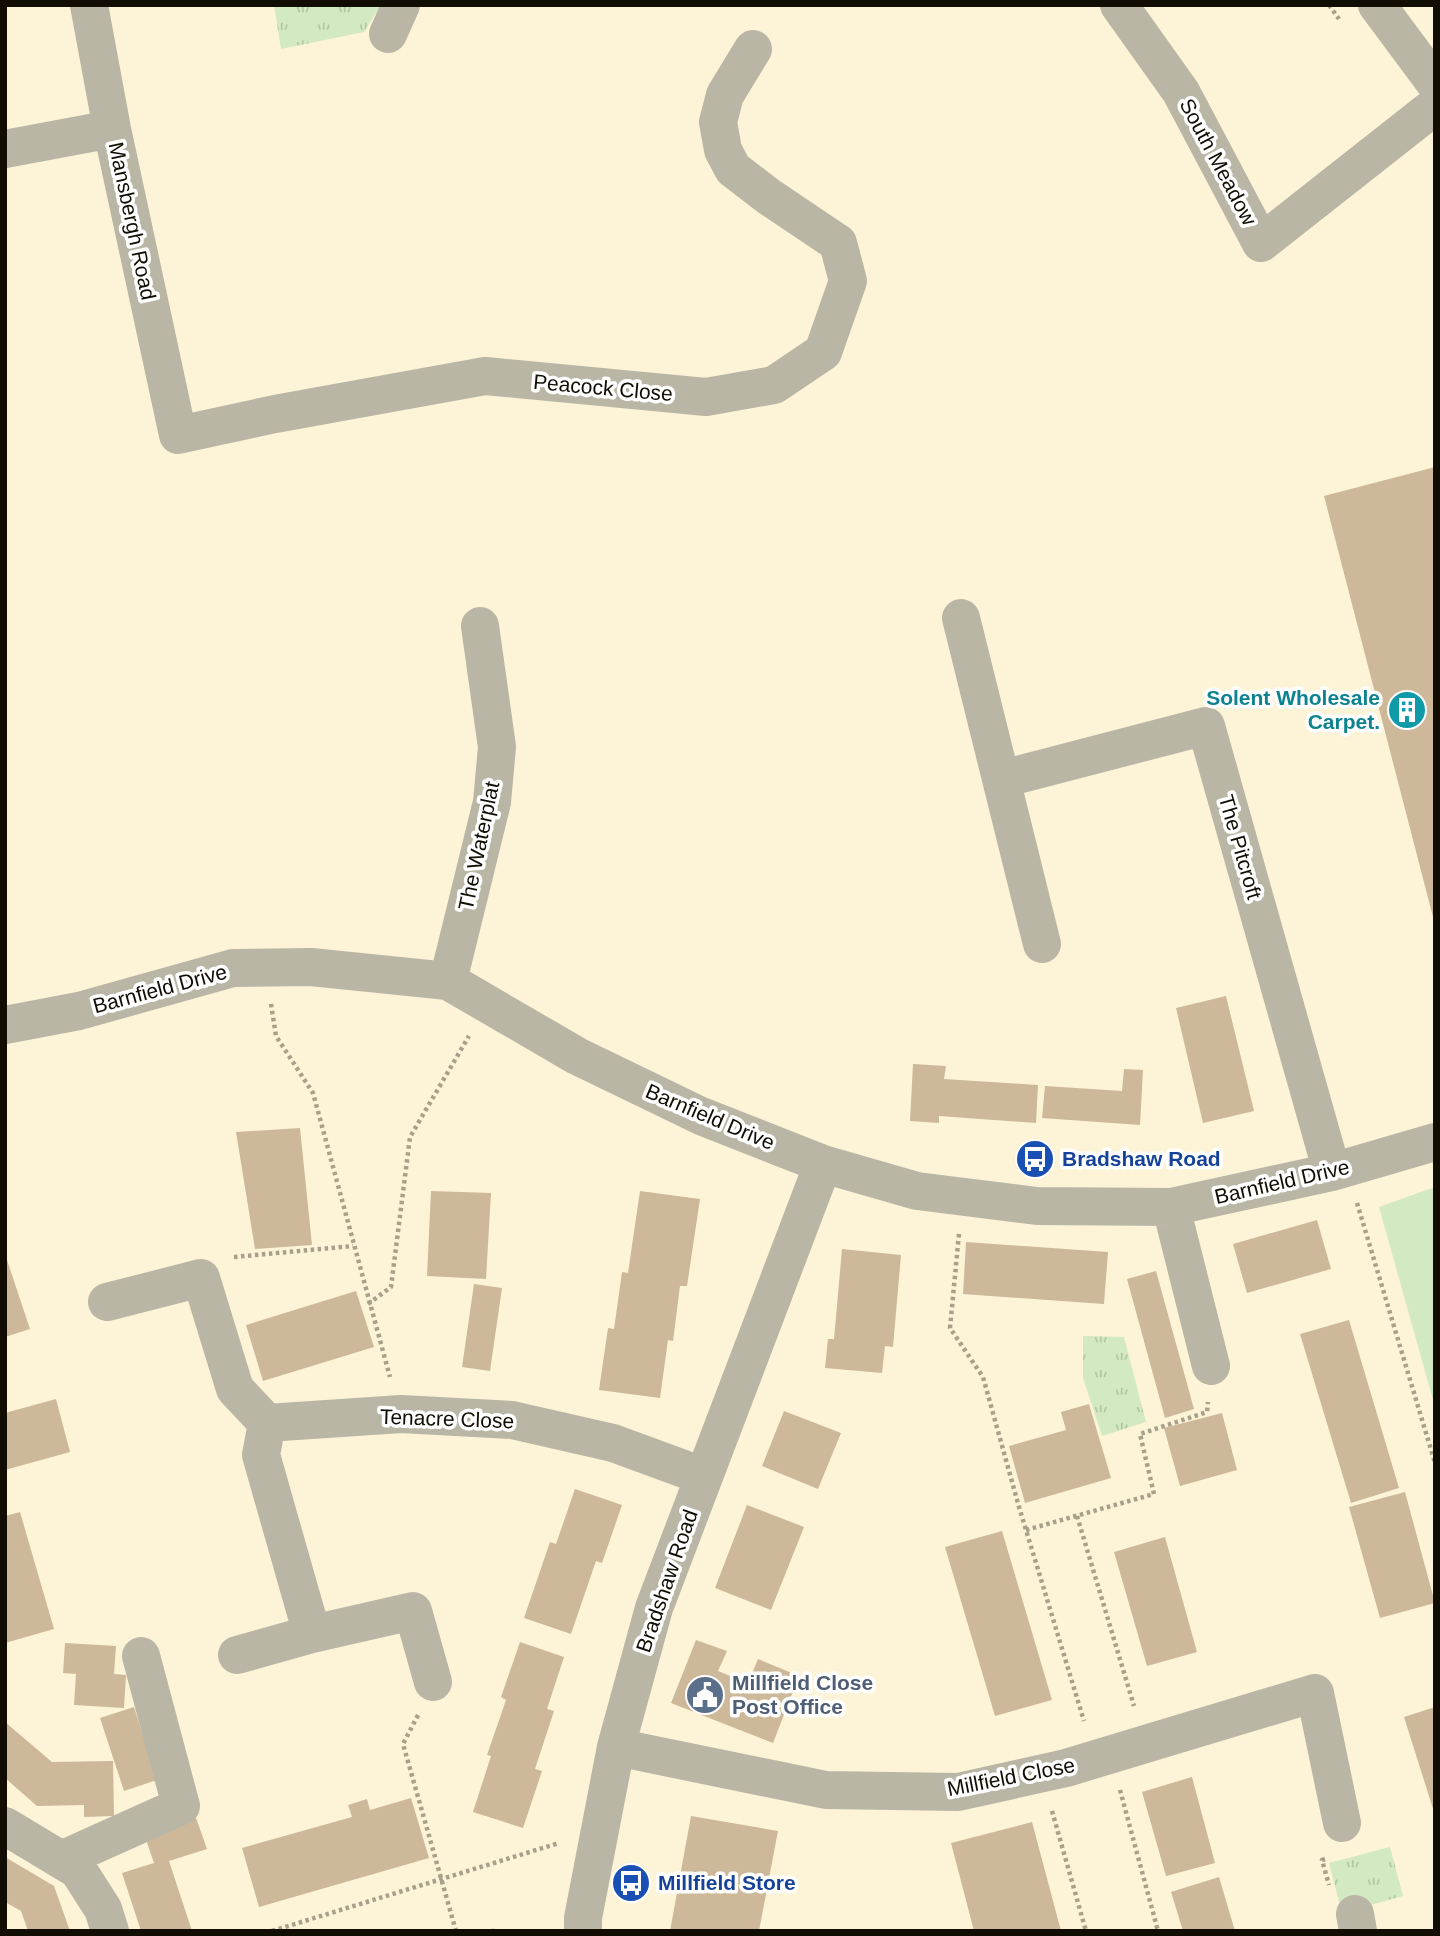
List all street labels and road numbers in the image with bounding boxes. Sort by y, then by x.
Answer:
street label: South Meadow [1175,95,1262,230]
street label: Mansbergh Road [104,140,160,302]
street label: Peacock Close [532,370,674,405]
street label: The Waterplat [454,779,503,912]
street label: The Pitcroft [1215,792,1266,902]
street label: Barnfield Drive [90,960,229,1017]
street label: Barnfield Drive [642,1079,778,1154]
street label: Barnfield Drive [1212,1155,1352,1208]
street label: Tenacre Close [380,1405,514,1432]
street label: Bradshaw Road [631,1506,702,1655]
street label: Millfield Close [945,1753,1077,1800]

